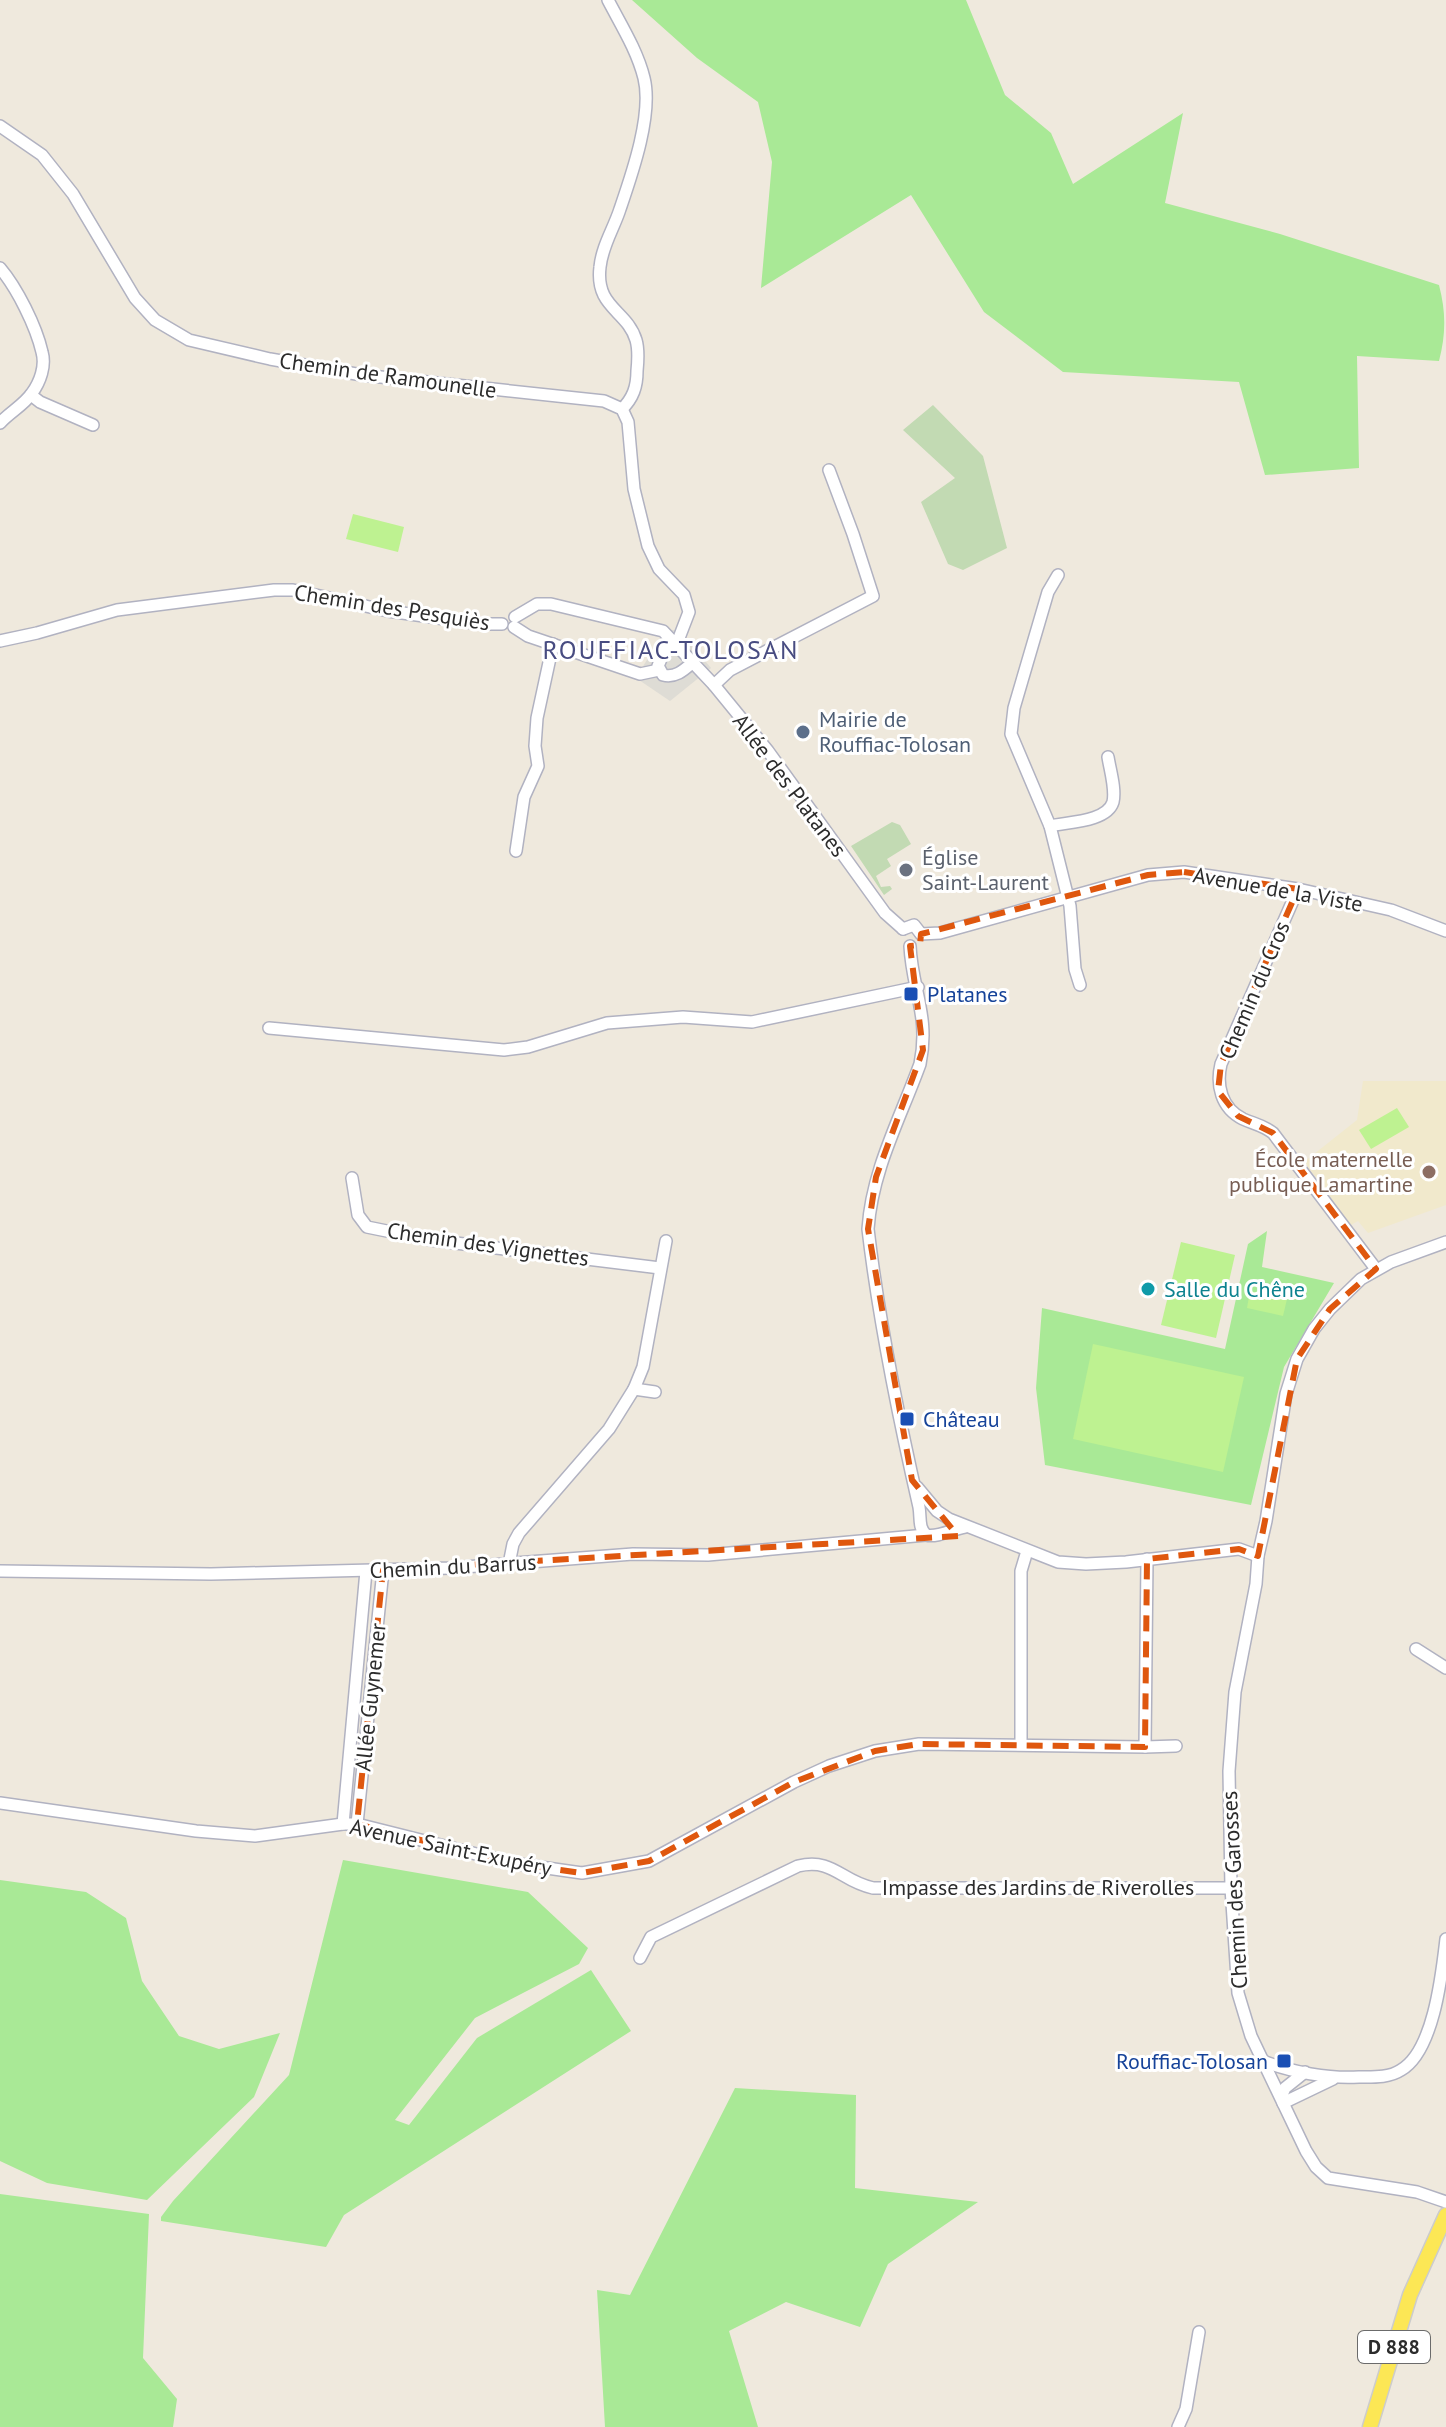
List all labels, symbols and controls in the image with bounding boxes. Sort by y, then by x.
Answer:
street label: Chemin de Ramounelle [278,346,498,404]
street label: Chemin des Pesquiès [292,578,492,636]
district label: ROUFFIAC-TOLOSAN [542,633,800,666]
place label: Mairie de Rouffiac-Tolosan [819,705,971,758]
street label: Allée des Platanes [727,708,853,862]
marker: Mairie de Rouffiac-Tolosan [794,723,812,741]
place label: Église Saint-Laurent [922,843,1050,896]
street label: Avenue de la Viste [1191,860,1365,918]
marker: Église Saint-Laurent [897,861,915,879]
street label: Chemin du Cros [1212,917,1296,1063]
place label: Platanes [927,980,1007,1008]
marker: Platanes [902,985,920,1003]
place label: École maternelle publique Lamartine [1229,1145,1413,1198]
marker: École maternelle publique Lamartine [1420,1163,1438,1181]
street label: Chemin des Vignettes [385,1216,591,1272]
place label: Salle du Chêne [1164,1275,1305,1303]
marker: Salle du Chêne [1139,1280,1157,1298]
place label: Château [923,1405,1000,1433]
marker: Château [898,1410,916,1428]
street label: Chemin du Barrus [369,1548,537,1584]
street label: Allée Guynemer [348,1621,392,1773]
street label: Chemin des Garosses [1215,1790,1253,1990]
street label: Avenue Saint-Exupéry [348,1812,555,1882]
street label: Impasse des Jardins de Riverolles [882,1873,1194,1901]
place label: Rouffiac-Tolosan [1116,2047,1268,2075]
marker: Rouffiac-Tolosan [1275,2052,1293,2070]
road number: D 888 [1358,2331,1430,2363]

